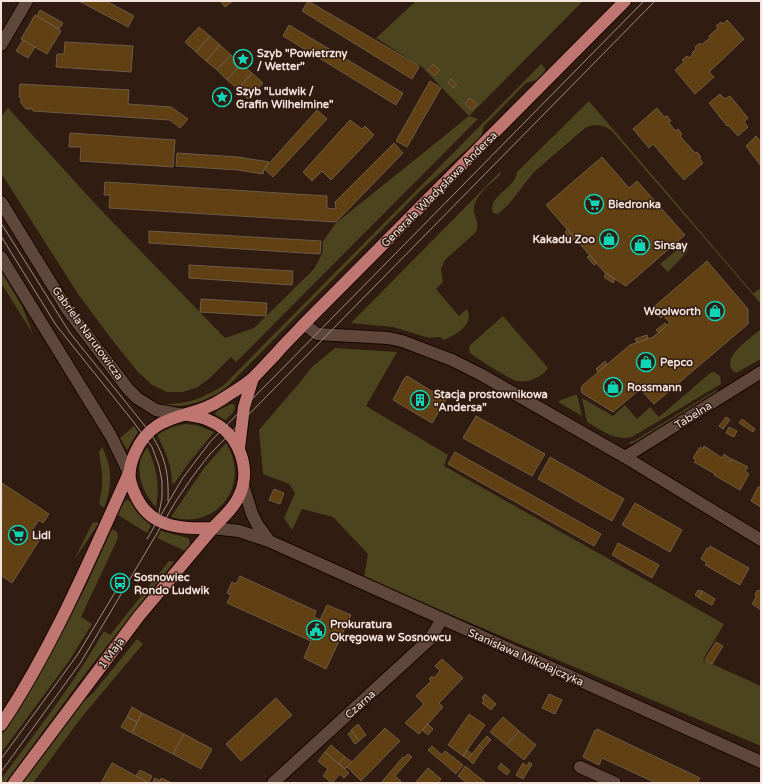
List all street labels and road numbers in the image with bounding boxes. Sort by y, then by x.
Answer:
street label: Generała Władysława Andersa [379,129,500,250]
street label: Gabriela Narutowicza [49,284,126,382]
street label: Tabelna [673,399,714,432]
street label: Stanisława Mikołajczyka [466,626,586,689]
street label: 1 Maja [96,635,127,671]
street label: Czarna [342,687,378,721]

